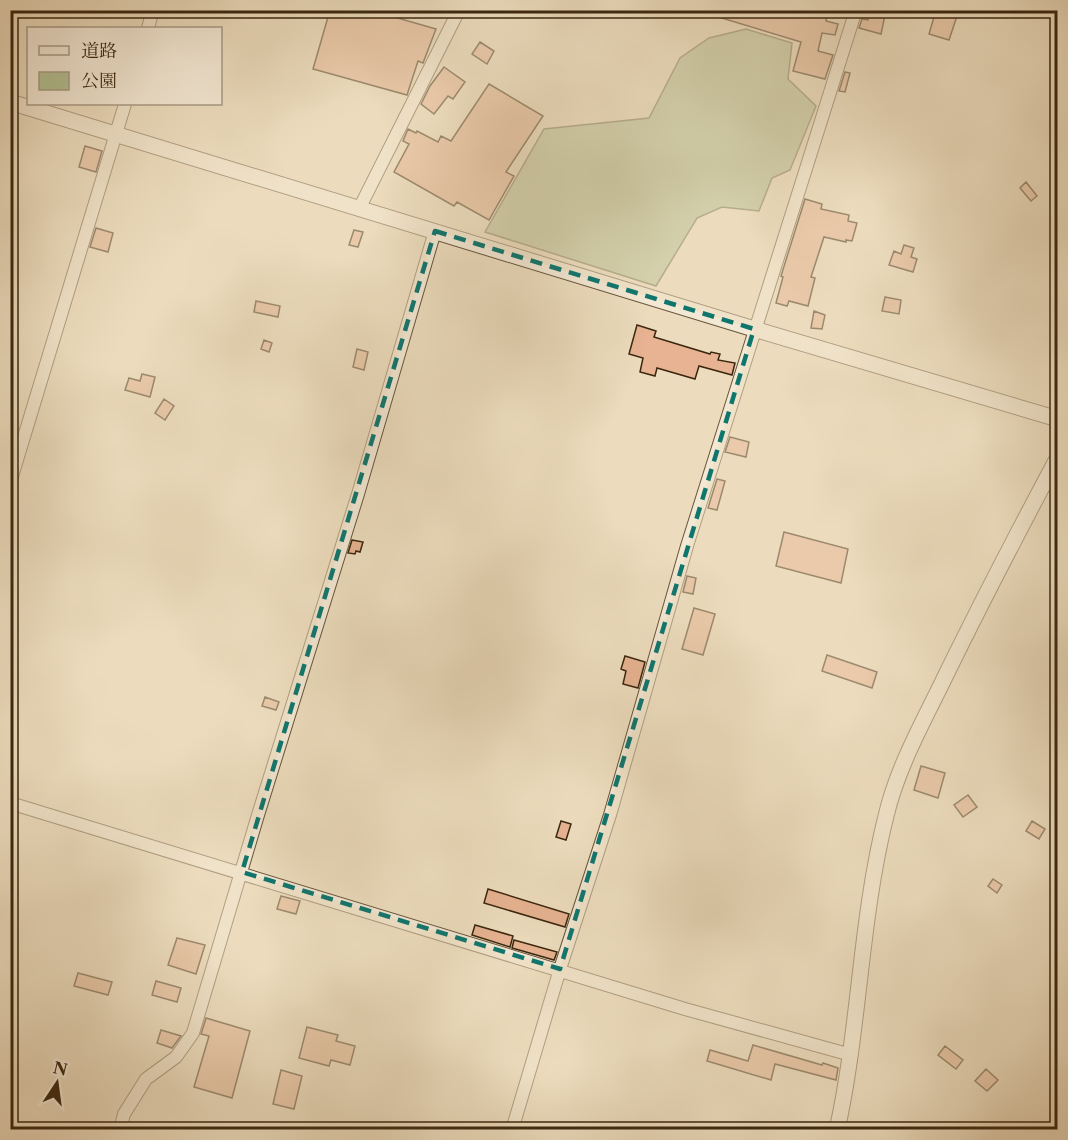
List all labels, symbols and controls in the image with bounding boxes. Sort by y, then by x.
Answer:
legend [27,27,222,105]
text: 道路 [81,40,117,62]
text: 公園 [81,70,117,92]
north arrow [27,1053,87,1113]
text: N [51,1057,69,1080]

